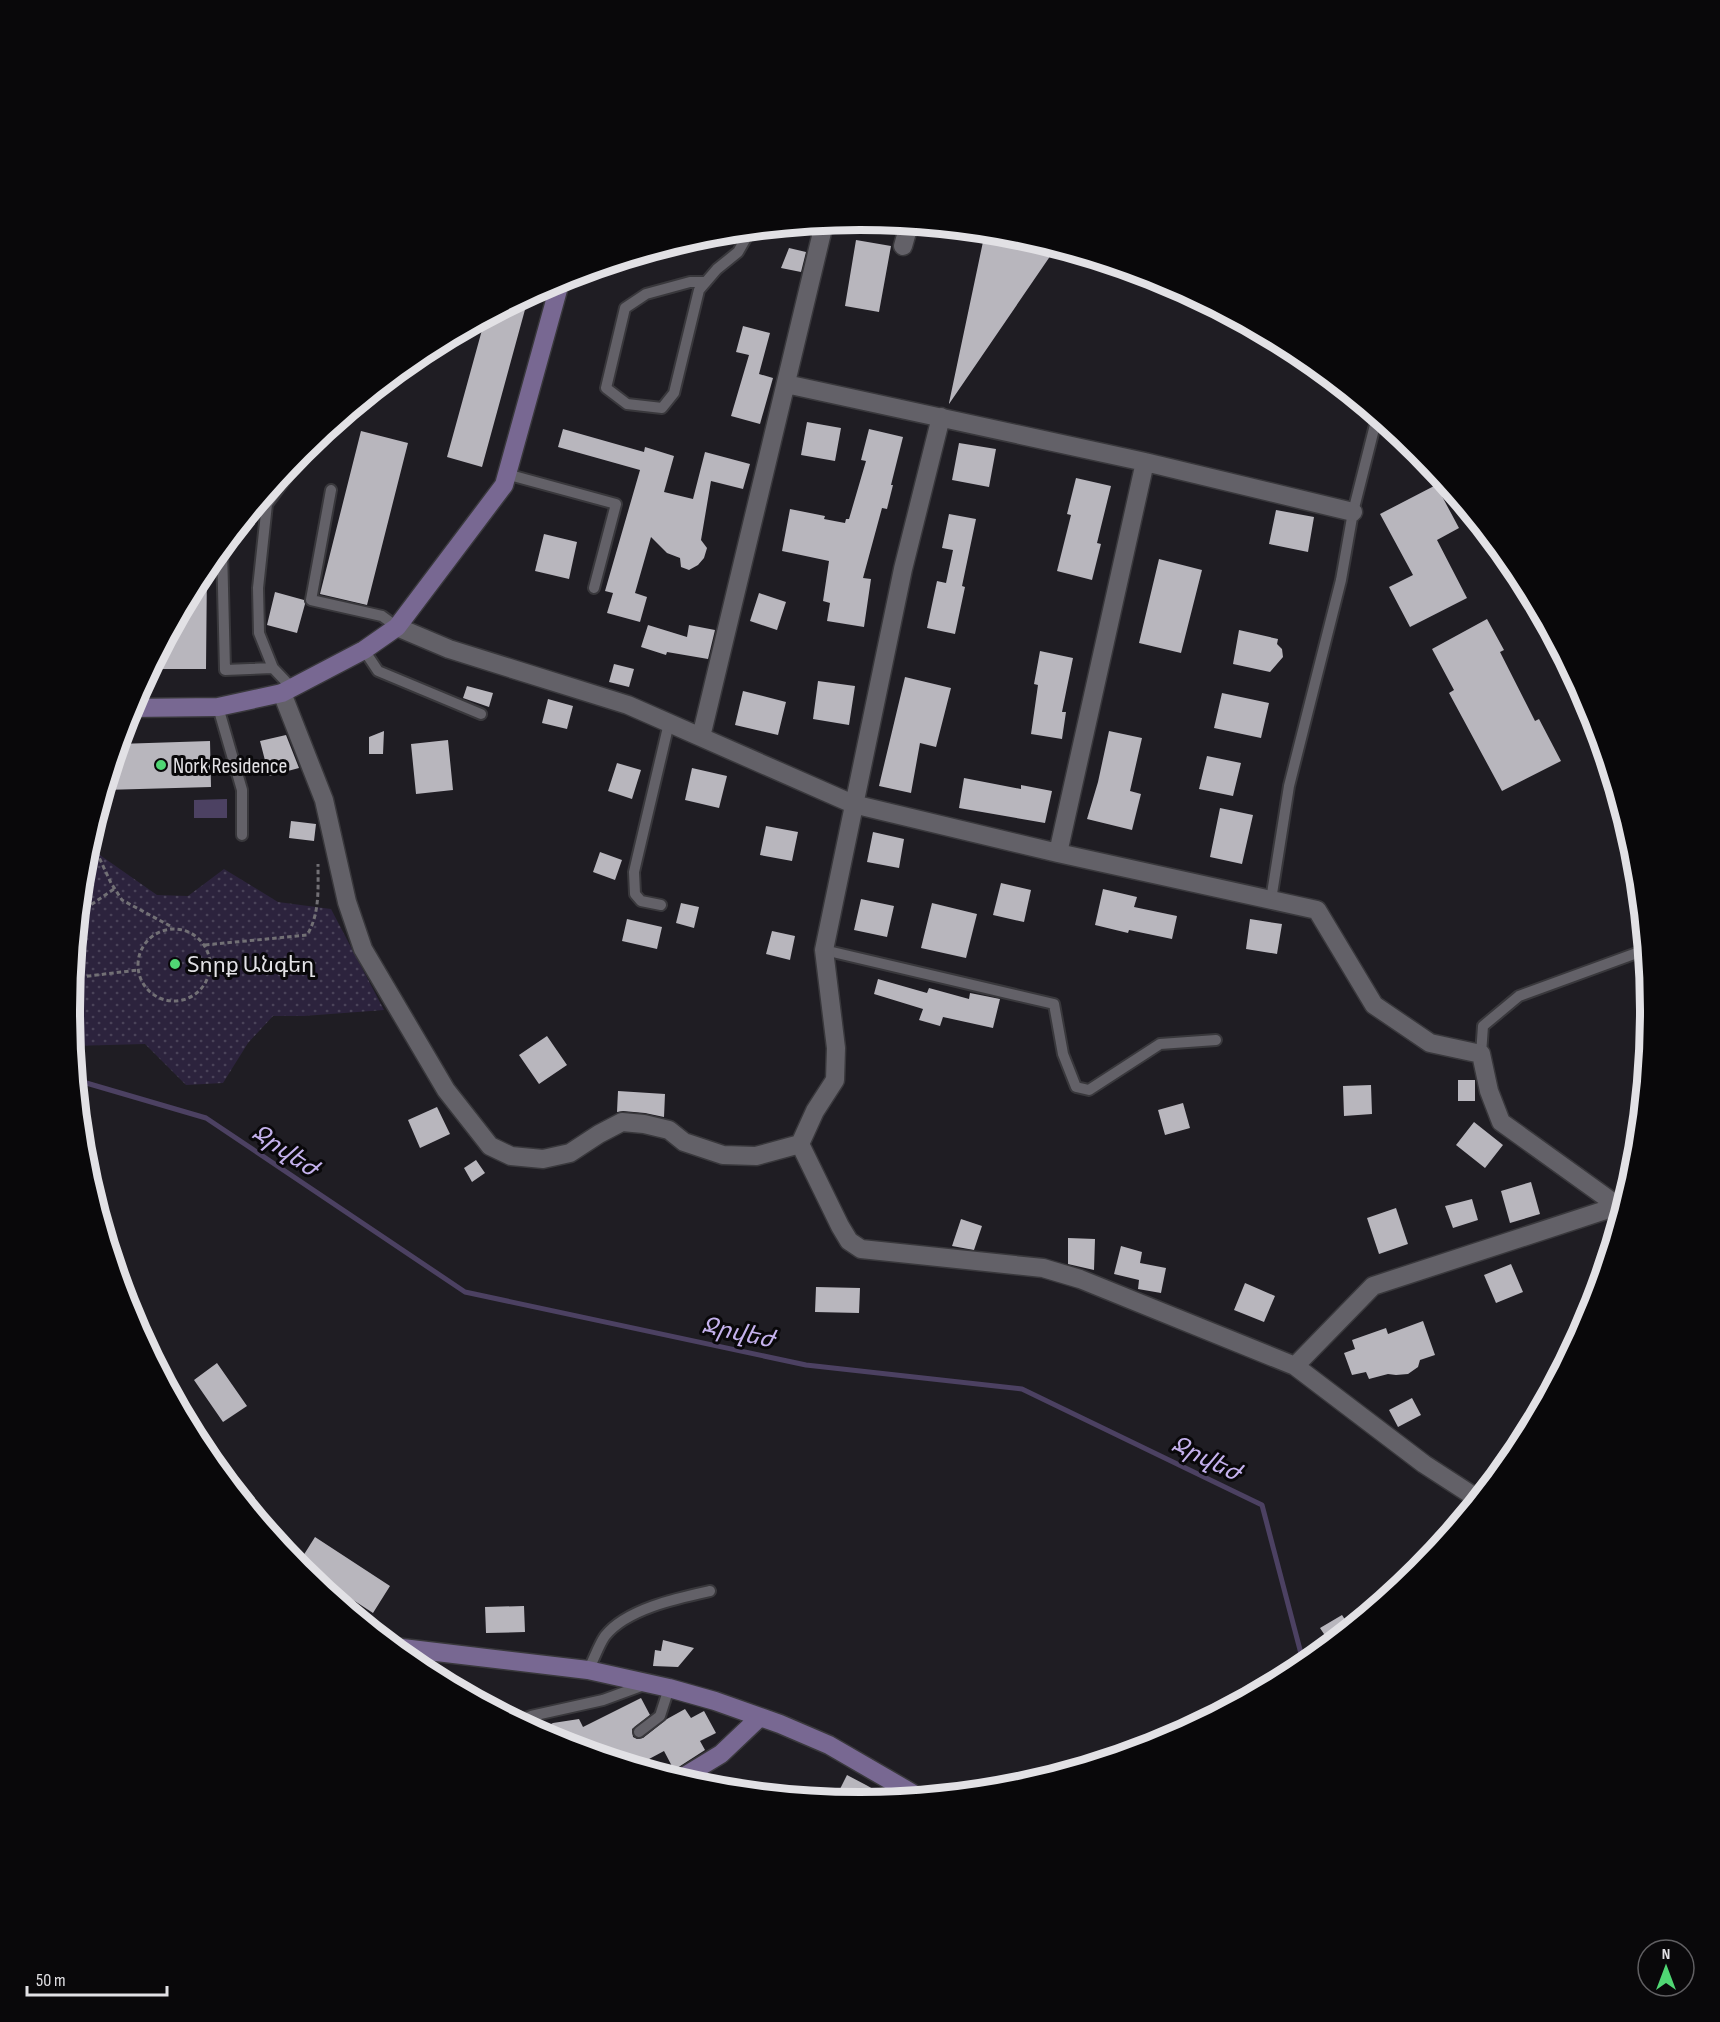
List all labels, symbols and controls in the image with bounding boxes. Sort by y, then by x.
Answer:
place label: Nork Residence [173,753,287,780]
marker: Nork Residence [154,758,168,772]
place label: Տորք Անգեղ [187,952,316,979]
marker: Տորք Անգեղ [168,957,182,971]
water label: Ջրվեժ [246,1118,326,1185]
water label: Ջրվեժ [699,1311,780,1355]
water label: Ջրվեժ [1167,1429,1248,1489]
north arrow [1636,1938,1696,1998]
text: N [1662,1945,1670,1964]
scale bar [27,1959,166,1997]
text: 50 m [36,1970,66,1991]

